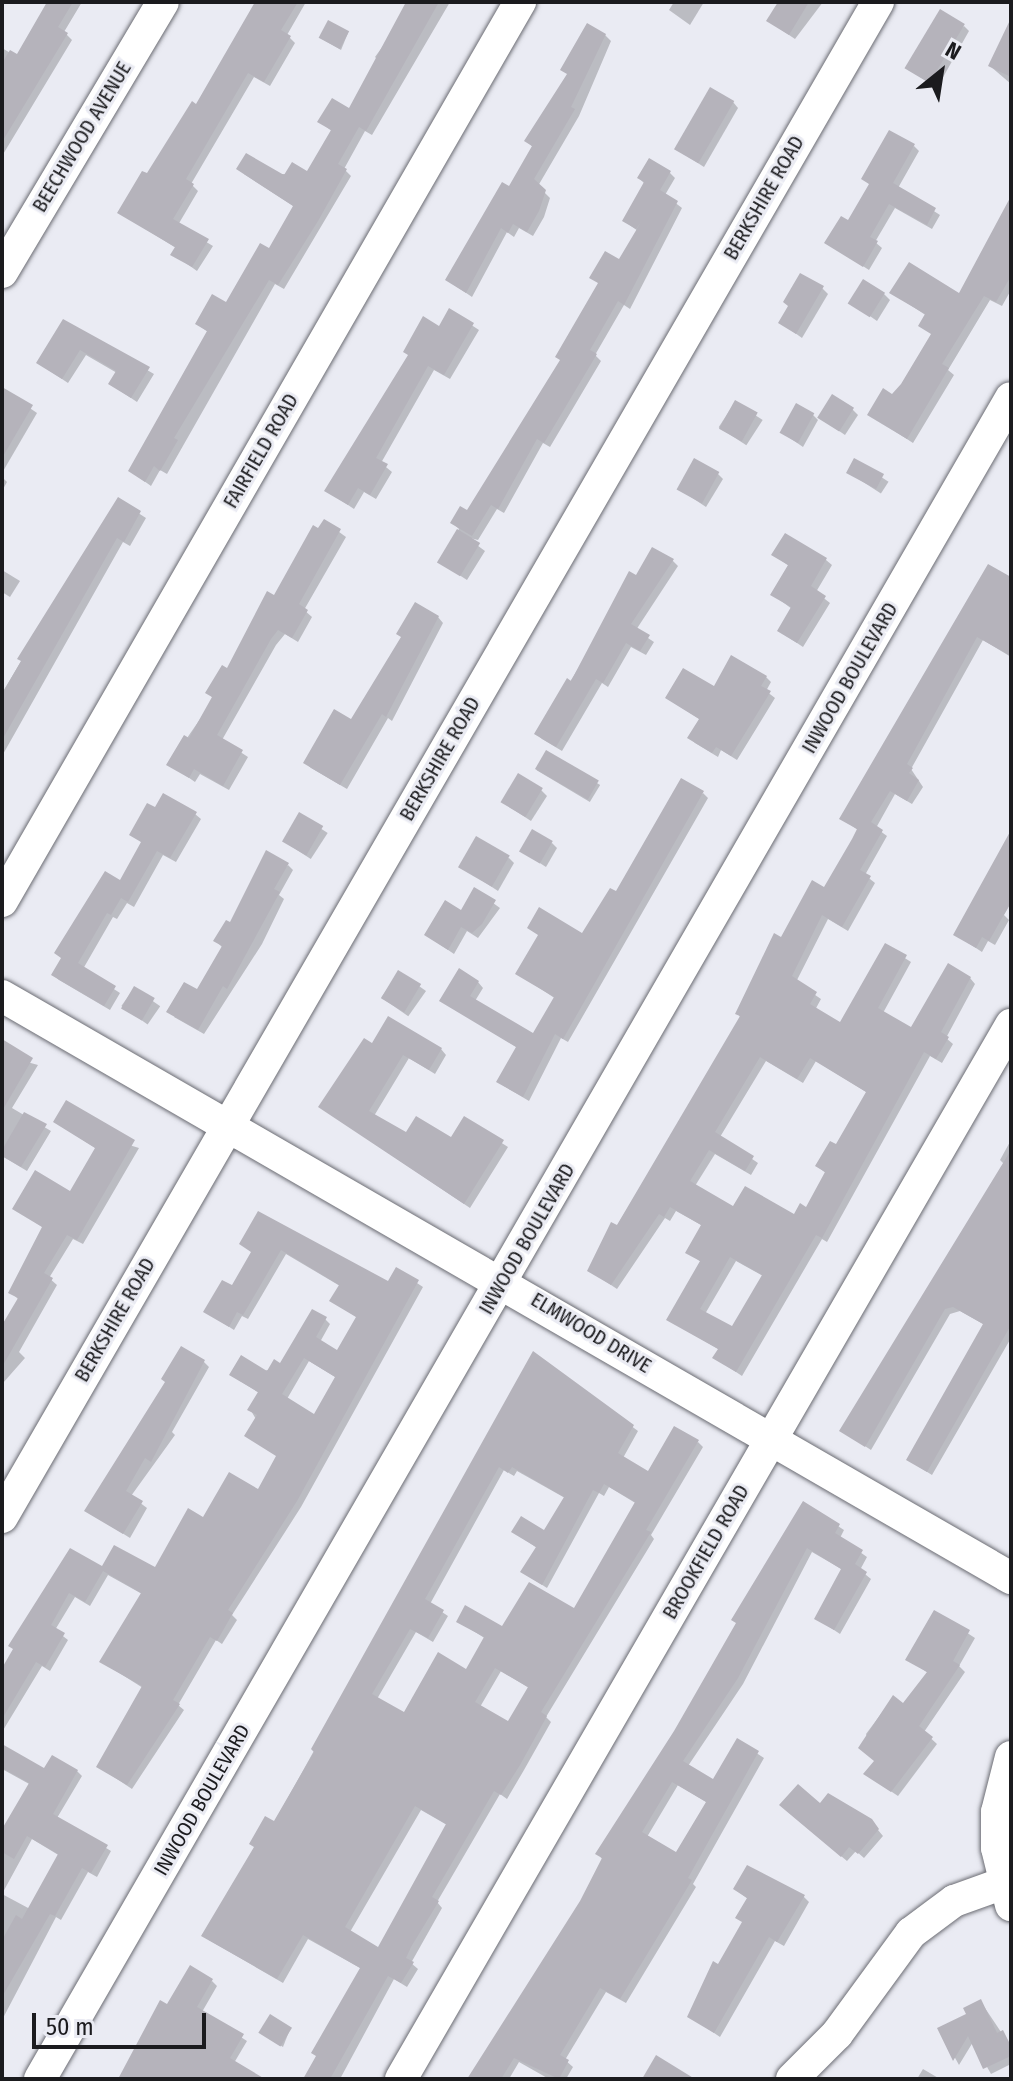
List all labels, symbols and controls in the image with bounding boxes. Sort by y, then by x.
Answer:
north arrow [901,32,981,112]
text: N [941,36,966,66]
street label: BEECHWOOD AVENUE [28,57,136,217]
street label: BERKSHIRE ROAD [719,132,809,264]
street label: FAIRFIELD ROAD [219,389,303,513]
street label: INWOOD BOULEVARD [797,598,903,758]
street label: BERKSHIRE ROAD [395,693,485,825]
street label: INWOOD BOULEVARD [474,1159,580,1319]
street label: BERKSHIRE ROAD [70,1254,160,1386]
street label: ELMWOOD DRIVE [527,1288,655,1378]
street label: BROOKFIELD ROAD [658,1481,754,1623]
street label: INWOOD BOULEVARD [149,1720,255,1880]
scale bar [36,1997,210,2047]
text: 50 m [46,2013,94,2041]

